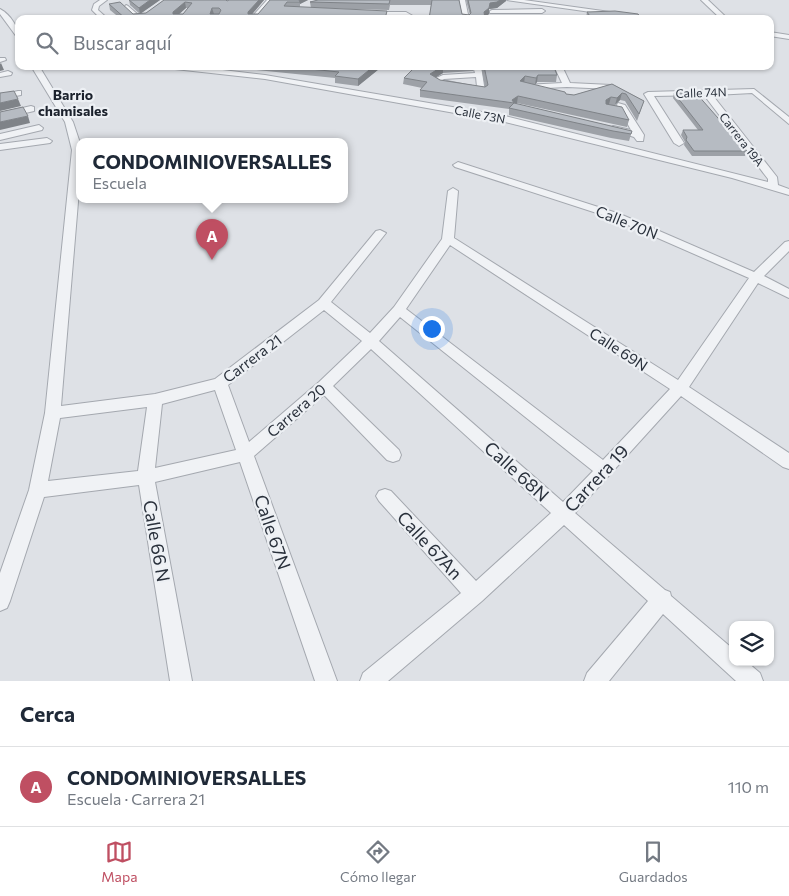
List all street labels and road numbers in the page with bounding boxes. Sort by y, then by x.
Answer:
street label: Calle 74N [675,84,727,100]
street label: Calle 73N [453,102,507,126]
street label: Carrera 19A [717,110,767,168]
street label: Calle 70N [593,201,661,243]
street label: Calle 69N [586,324,652,374]
street label: Carrera 21 [219,330,285,386]
street label: Carrera 20 [263,379,329,441]
street label: Calle 68N [480,436,554,506]
street label: Carrera 19 [559,440,633,516]
street label: Calle 67N [250,492,296,572]
street label: Calle 66 N [139,498,175,584]
street label: Calle 67An [393,506,467,584]

